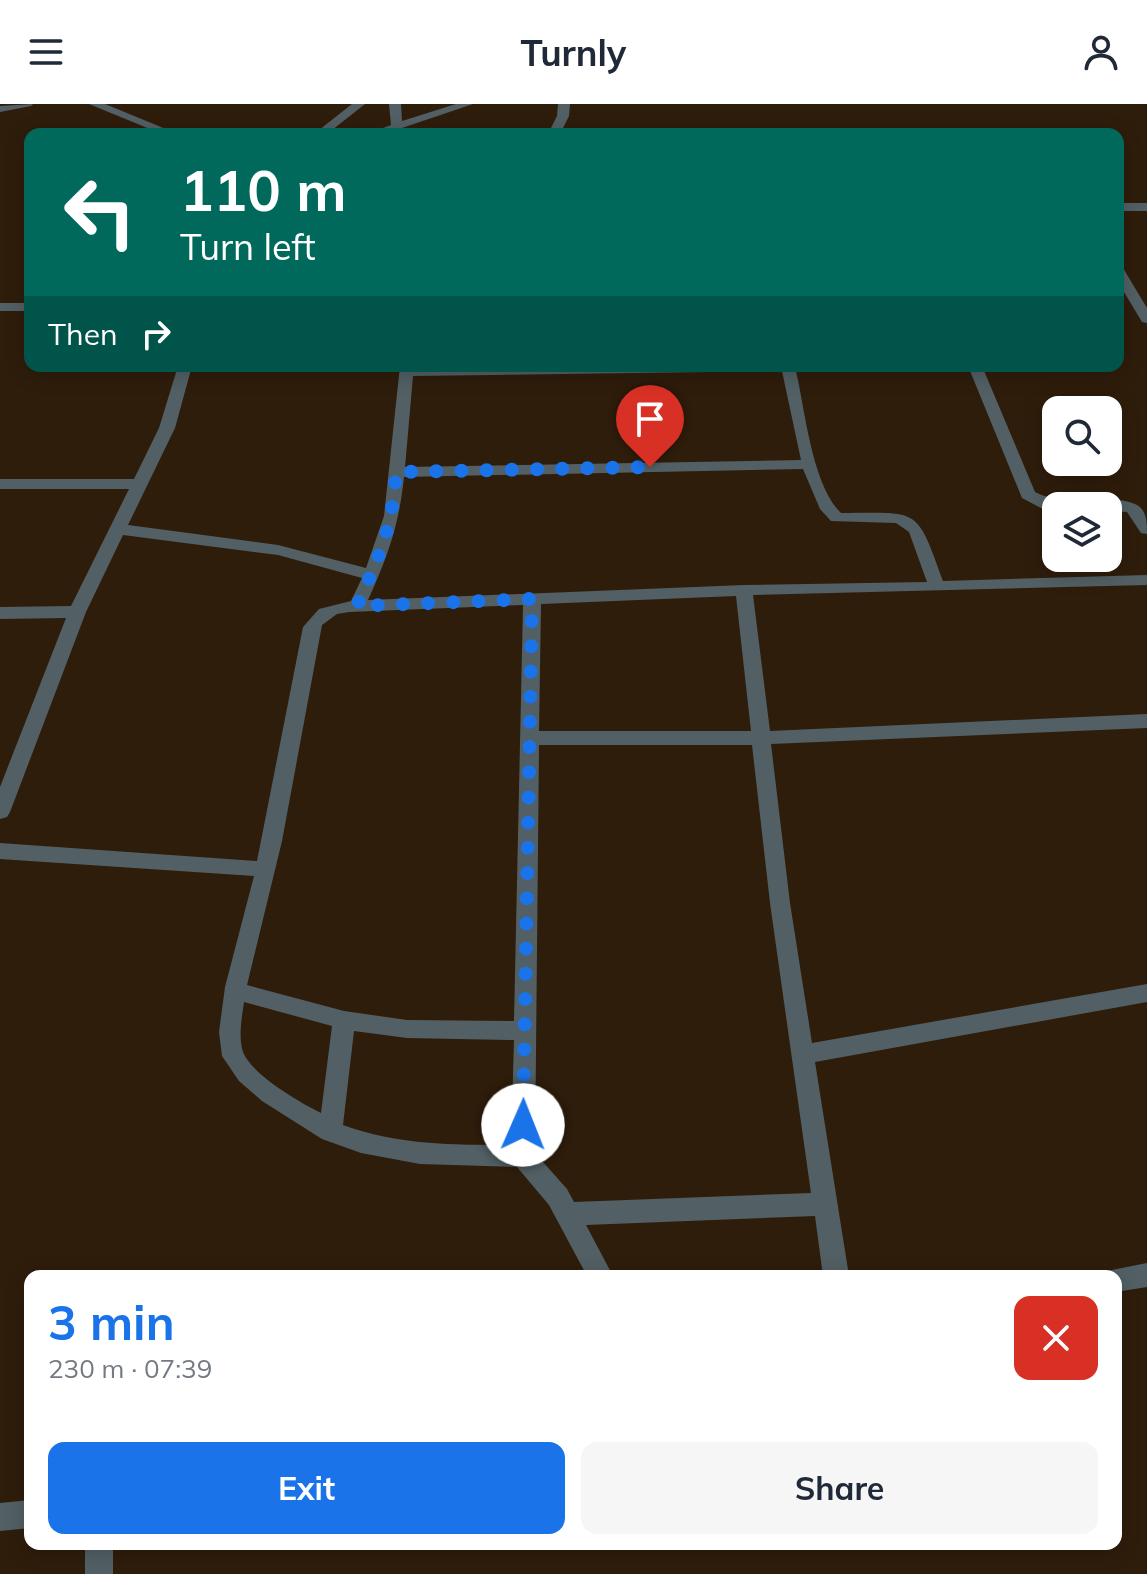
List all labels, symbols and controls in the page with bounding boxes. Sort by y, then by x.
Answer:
icon: menu [24,30,68,74]
text: Turnly [521,30,626,75]
icon: person [1079,30,1123,74]
text: 110 m [180,155,347,225]
icon: left [48,160,152,264]
text: Turn left [180,224,316,269]
icon: right [134,312,178,356]
text: Then [48,315,118,353]
pin [616,385,684,467]
map controls [1042,396,1122,572]
button: search [1042,396,1122,476]
icon: arrive [628,397,672,441]
button: layers [1042,492,1122,572]
position arrow [481,1083,565,1167]
text: 3 min [48,1292,175,1352]
button: close [1014,1296,1098,1380]
text: 230 m · 07:39 [48,1352,212,1385]
button: Exit [48,1442,565,1534]
button: Share [581,1442,1098,1534]

